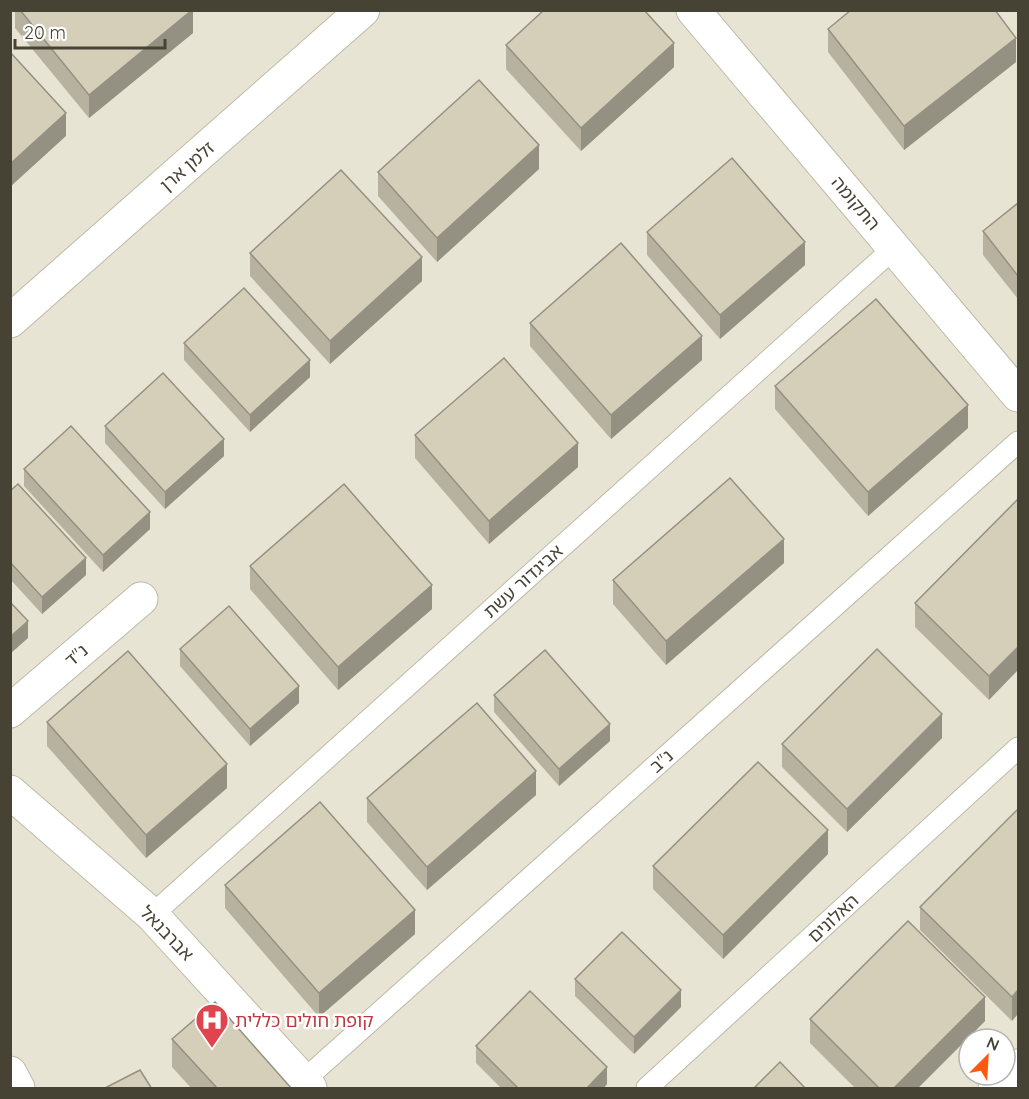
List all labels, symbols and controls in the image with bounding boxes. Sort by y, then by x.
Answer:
scale bar [15,12,165,50]
text: 20 m [24,21,66,44]
street label: זלמן ארן [155,136,219,196]
street label: התקומה [827,171,885,235]
street label: אביגדור עשת [478,539,568,623]
street label: נ"ד [60,639,92,671]
street label: נ"ב [644,744,678,778]
street label: האלונים [803,889,863,947]
street label: אברבנאל [135,901,199,965]
hospital icon: קופת חולים כללית [194,1002,230,1049]
place label: קופת חולים כללית [235,1009,373,1032]
north arrow [957,1027,1017,1087]
text: N [984,1032,1003,1055]

